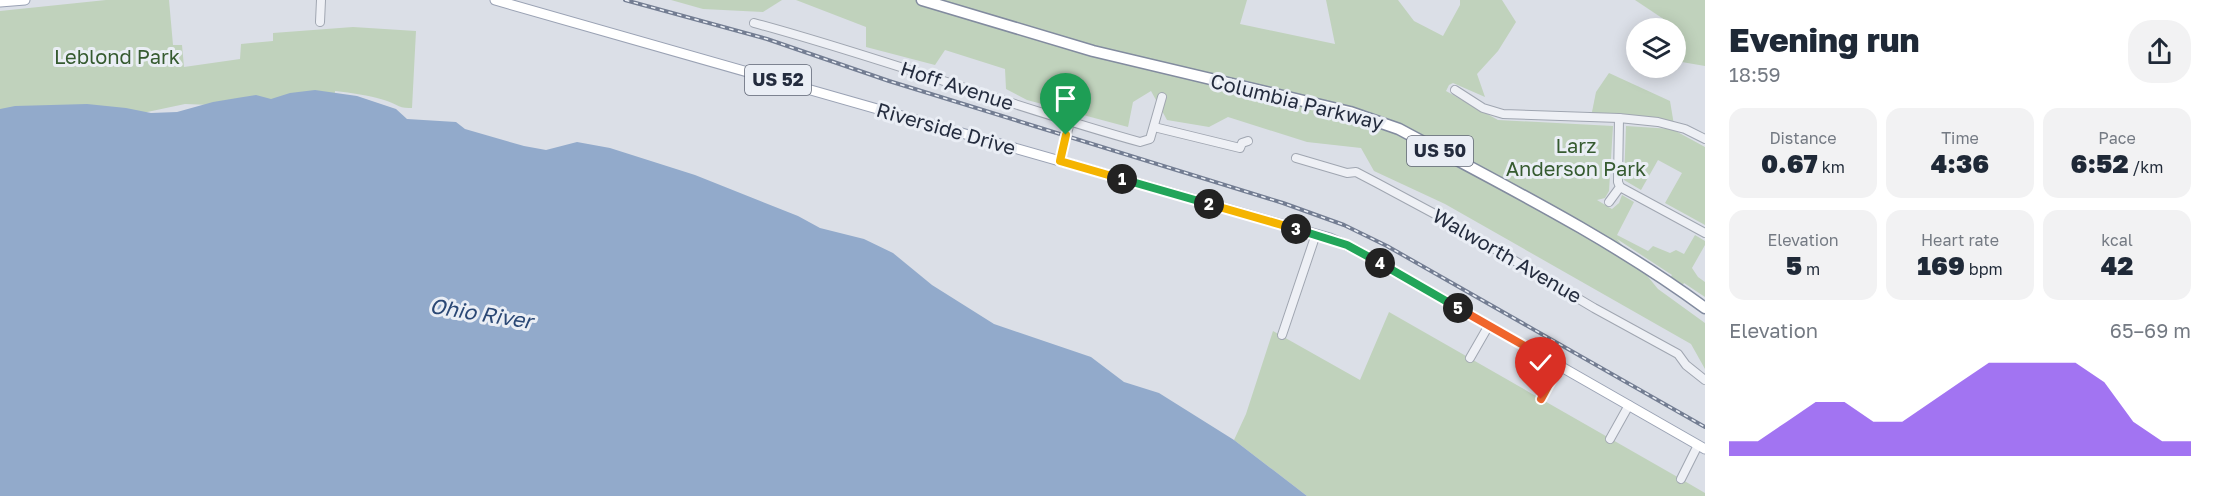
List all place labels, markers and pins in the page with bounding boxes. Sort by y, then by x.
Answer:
pin [1040,73,1091,135]
pin: 1 [1107,164,1137,194]
pin: 2 [1194,189,1224,219]
pin: 3 [1281,214,1311,244]
pin: 4 [1365,248,1395,278]
pin: 5 [1443,293,1473,323]
pin [1515,337,1566,399]

